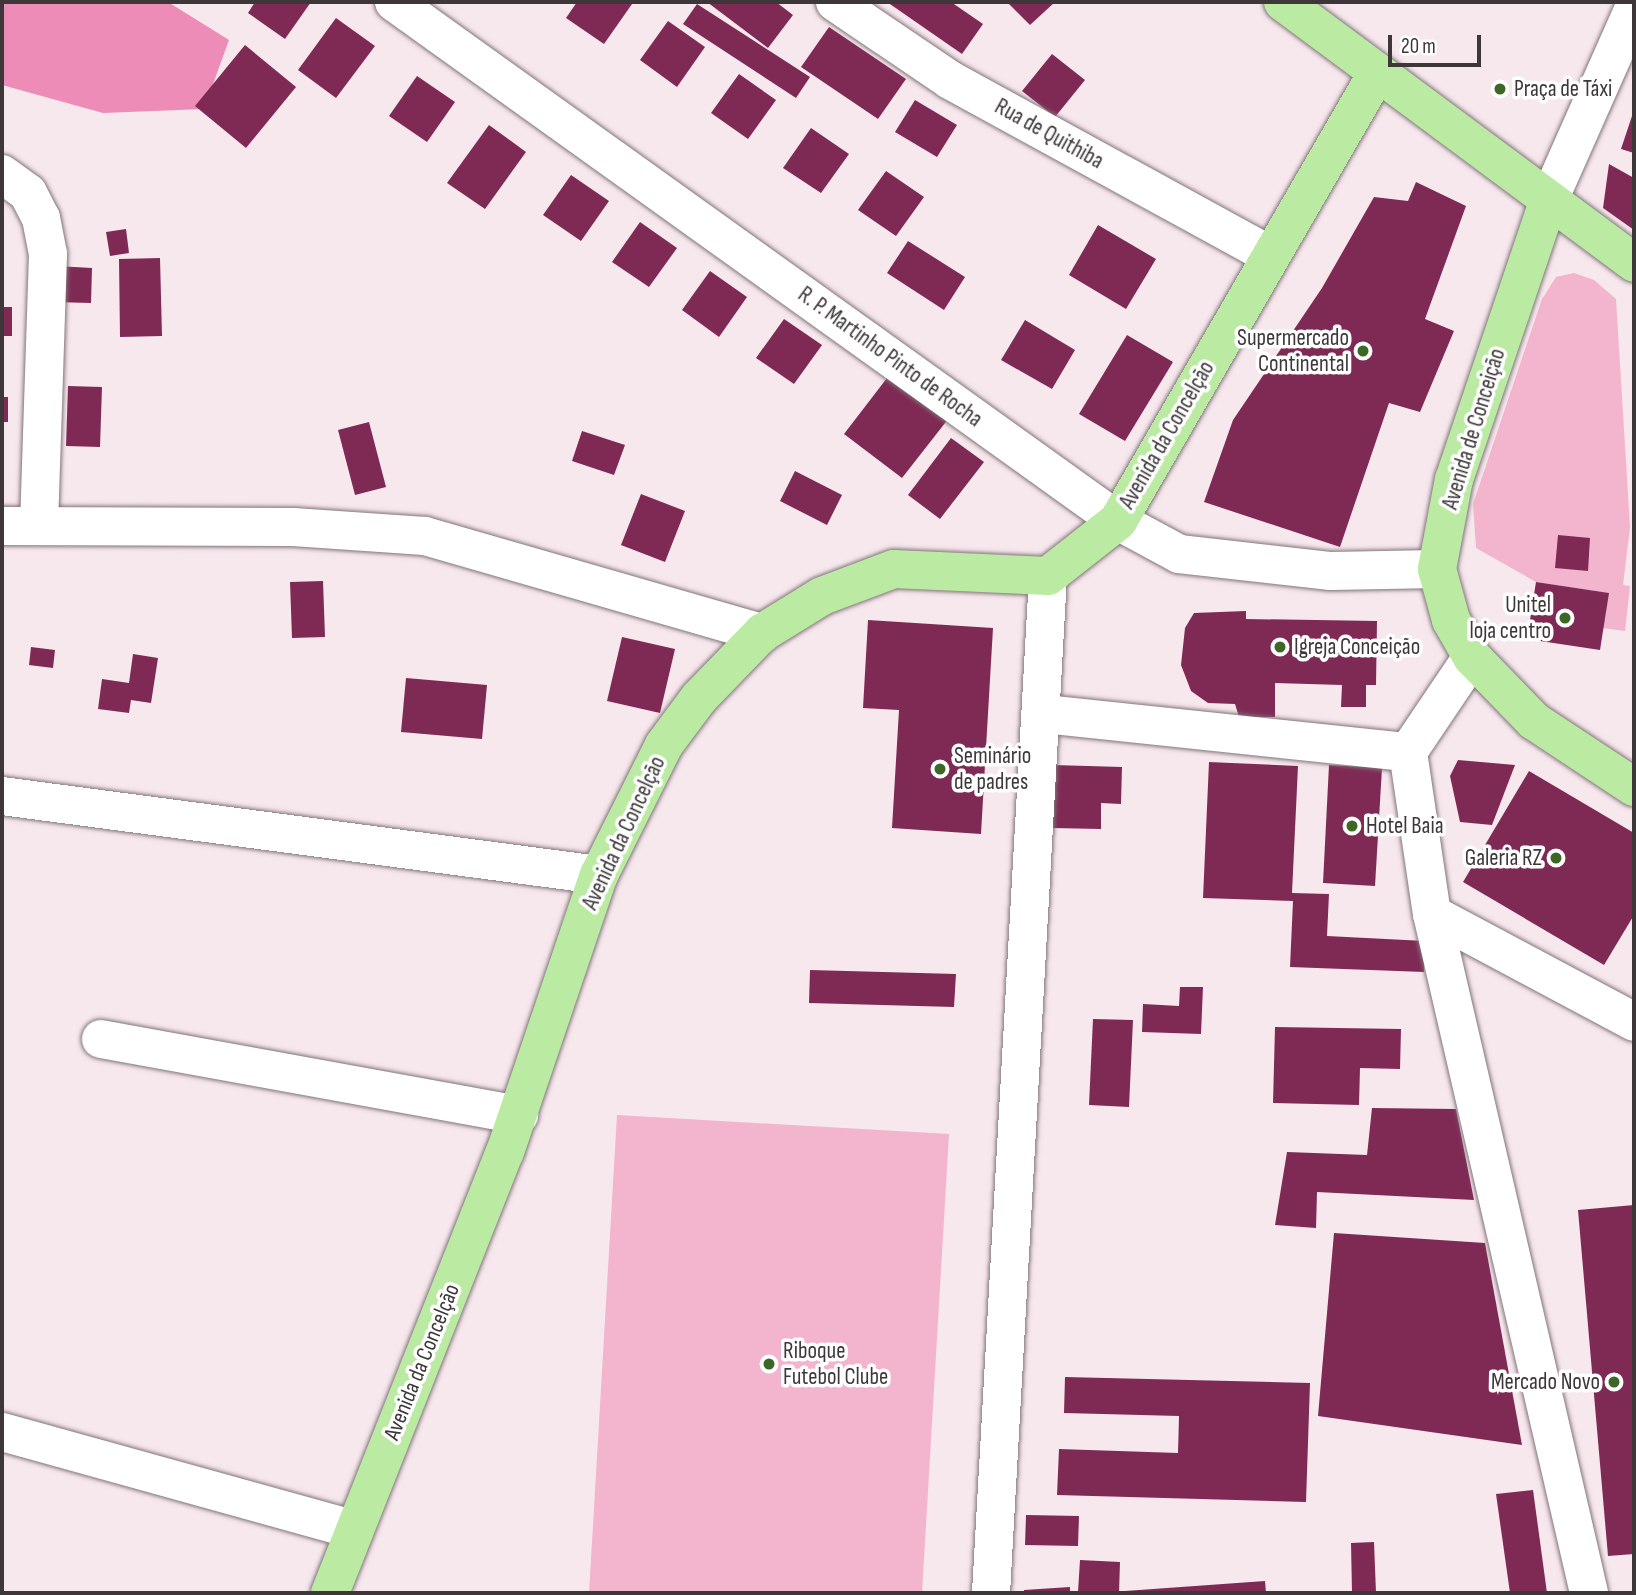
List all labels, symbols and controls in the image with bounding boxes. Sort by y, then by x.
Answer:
scale bar [1391,21,1484,65]
text: 20 m [1401,34,1436,59]
place label: Praça de Táxi [1514,75,1612,103]
marker: Praça de Táxi [1492,81,1508,97]
street label: Rua de Quithiba [990,93,1108,175]
street label: R. P. Martinho Pinto de Rocha [792,281,988,433]
place label: Supermercado Continental [1237,324,1349,378]
marker: Supermercado Continental [1355,343,1371,359]
street label: Avenida de Conceição [1436,345,1512,513]
street label: Avenida da Concelção [1114,356,1220,514]
place label: Unitel loja centro [1469,591,1551,645]
marker: Unitel loja centro [1557,610,1573,626]
place label: Igreja Conceição [1294,633,1420,661]
marker: Igreja Conceição [1272,639,1288,655]
place label: Seminário de padres [954,742,1031,796]
street label: Avenida da Concelção [576,752,672,914]
marker: Seminário de padres [932,761,948,777]
place label: Hotel Baia [1366,812,1444,840]
marker: Hotel Baia [1344,818,1360,834]
place label: Galeria RZ [1465,844,1542,872]
marker: Galeria RZ [1548,850,1564,866]
street label: Avenida da Concelção [378,1280,466,1444]
place label: Riboque Futebol Clube [783,1337,888,1391]
marker: Riboque Futebol Clube [761,1356,777,1372]
place label: Mercado Novo [1491,1368,1600,1396]
marker: Mercado Novo [1606,1374,1622,1390]

